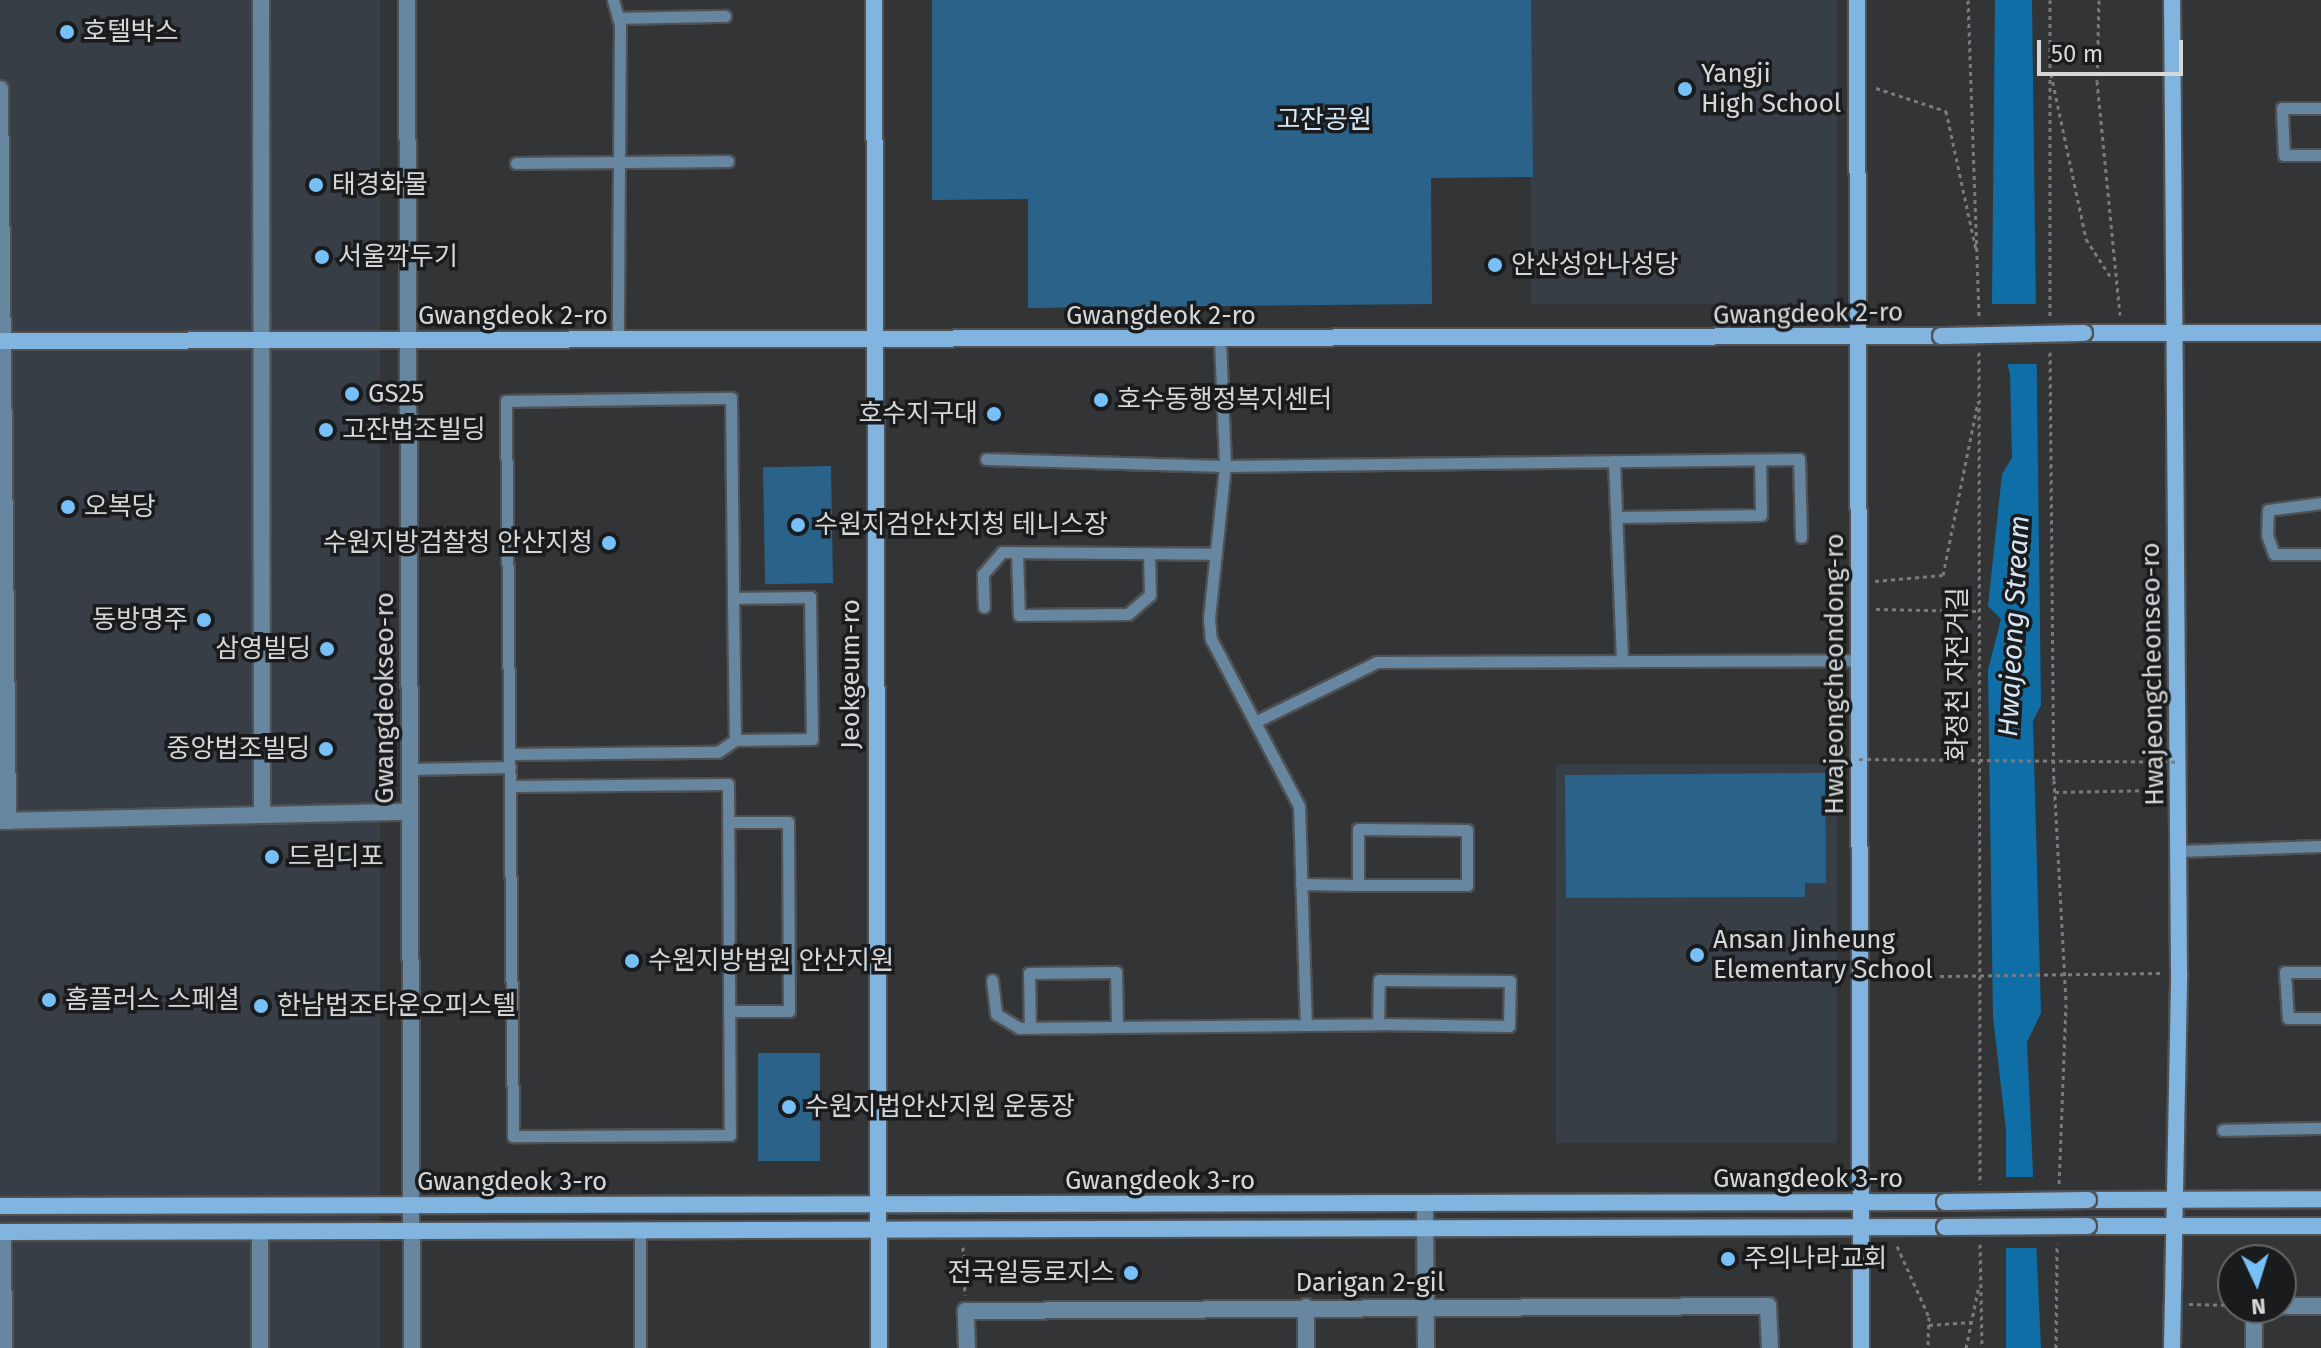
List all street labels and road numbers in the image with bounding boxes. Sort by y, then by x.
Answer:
street label: Gwangdeok 2-ro [1713,297,1903,331]
street label: Gwangdeok 2-ro [418,300,608,332]
street label: Gwangdeok 2-ro [1066,300,1256,332]
street label: Hwajeongcheondong-ro [1819,533,1851,815]
street label: Hwajeongcheonseo-ro [2135,542,2171,806]
street label: 화정천 자전거길 [1942,587,1974,761]
street label: Gwangdeokseo-ro [369,592,401,804]
street label: Jeokgeum-ro [835,599,867,749]
street label: Gwangdeok 3-ro [1713,1163,1903,1195]
street label: Gwangdeok 3-ro [1065,1165,1255,1197]
street label: Gwangdeok 3-ro [417,1166,607,1198]
street label: Darigan 2-gil [1295,1267,1445,1299]

